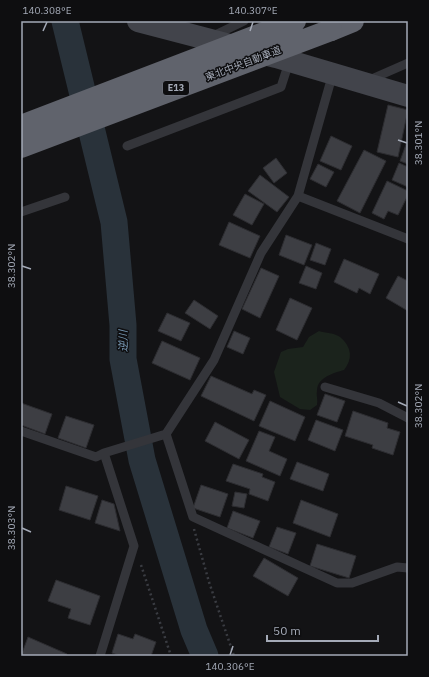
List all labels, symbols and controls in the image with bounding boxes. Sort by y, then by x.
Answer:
text: 140.308°E [22,4,72,17]
text: 140.307°E [228,4,278,17]
street label: 東北中央自動車道 [204,43,283,84]
road number: E13 [163,81,189,95]
text: 38.301°N [412,121,425,165]
text: 38.302°N [5,244,18,288]
water label: 逆川 [116,329,130,352]
text: 38.302°N [412,384,425,428]
text: 38.303°N [5,506,18,550]
scale bar [267,617,378,643]
text: 50 m [273,623,301,638]
text: 140.306°E [205,660,255,673]

